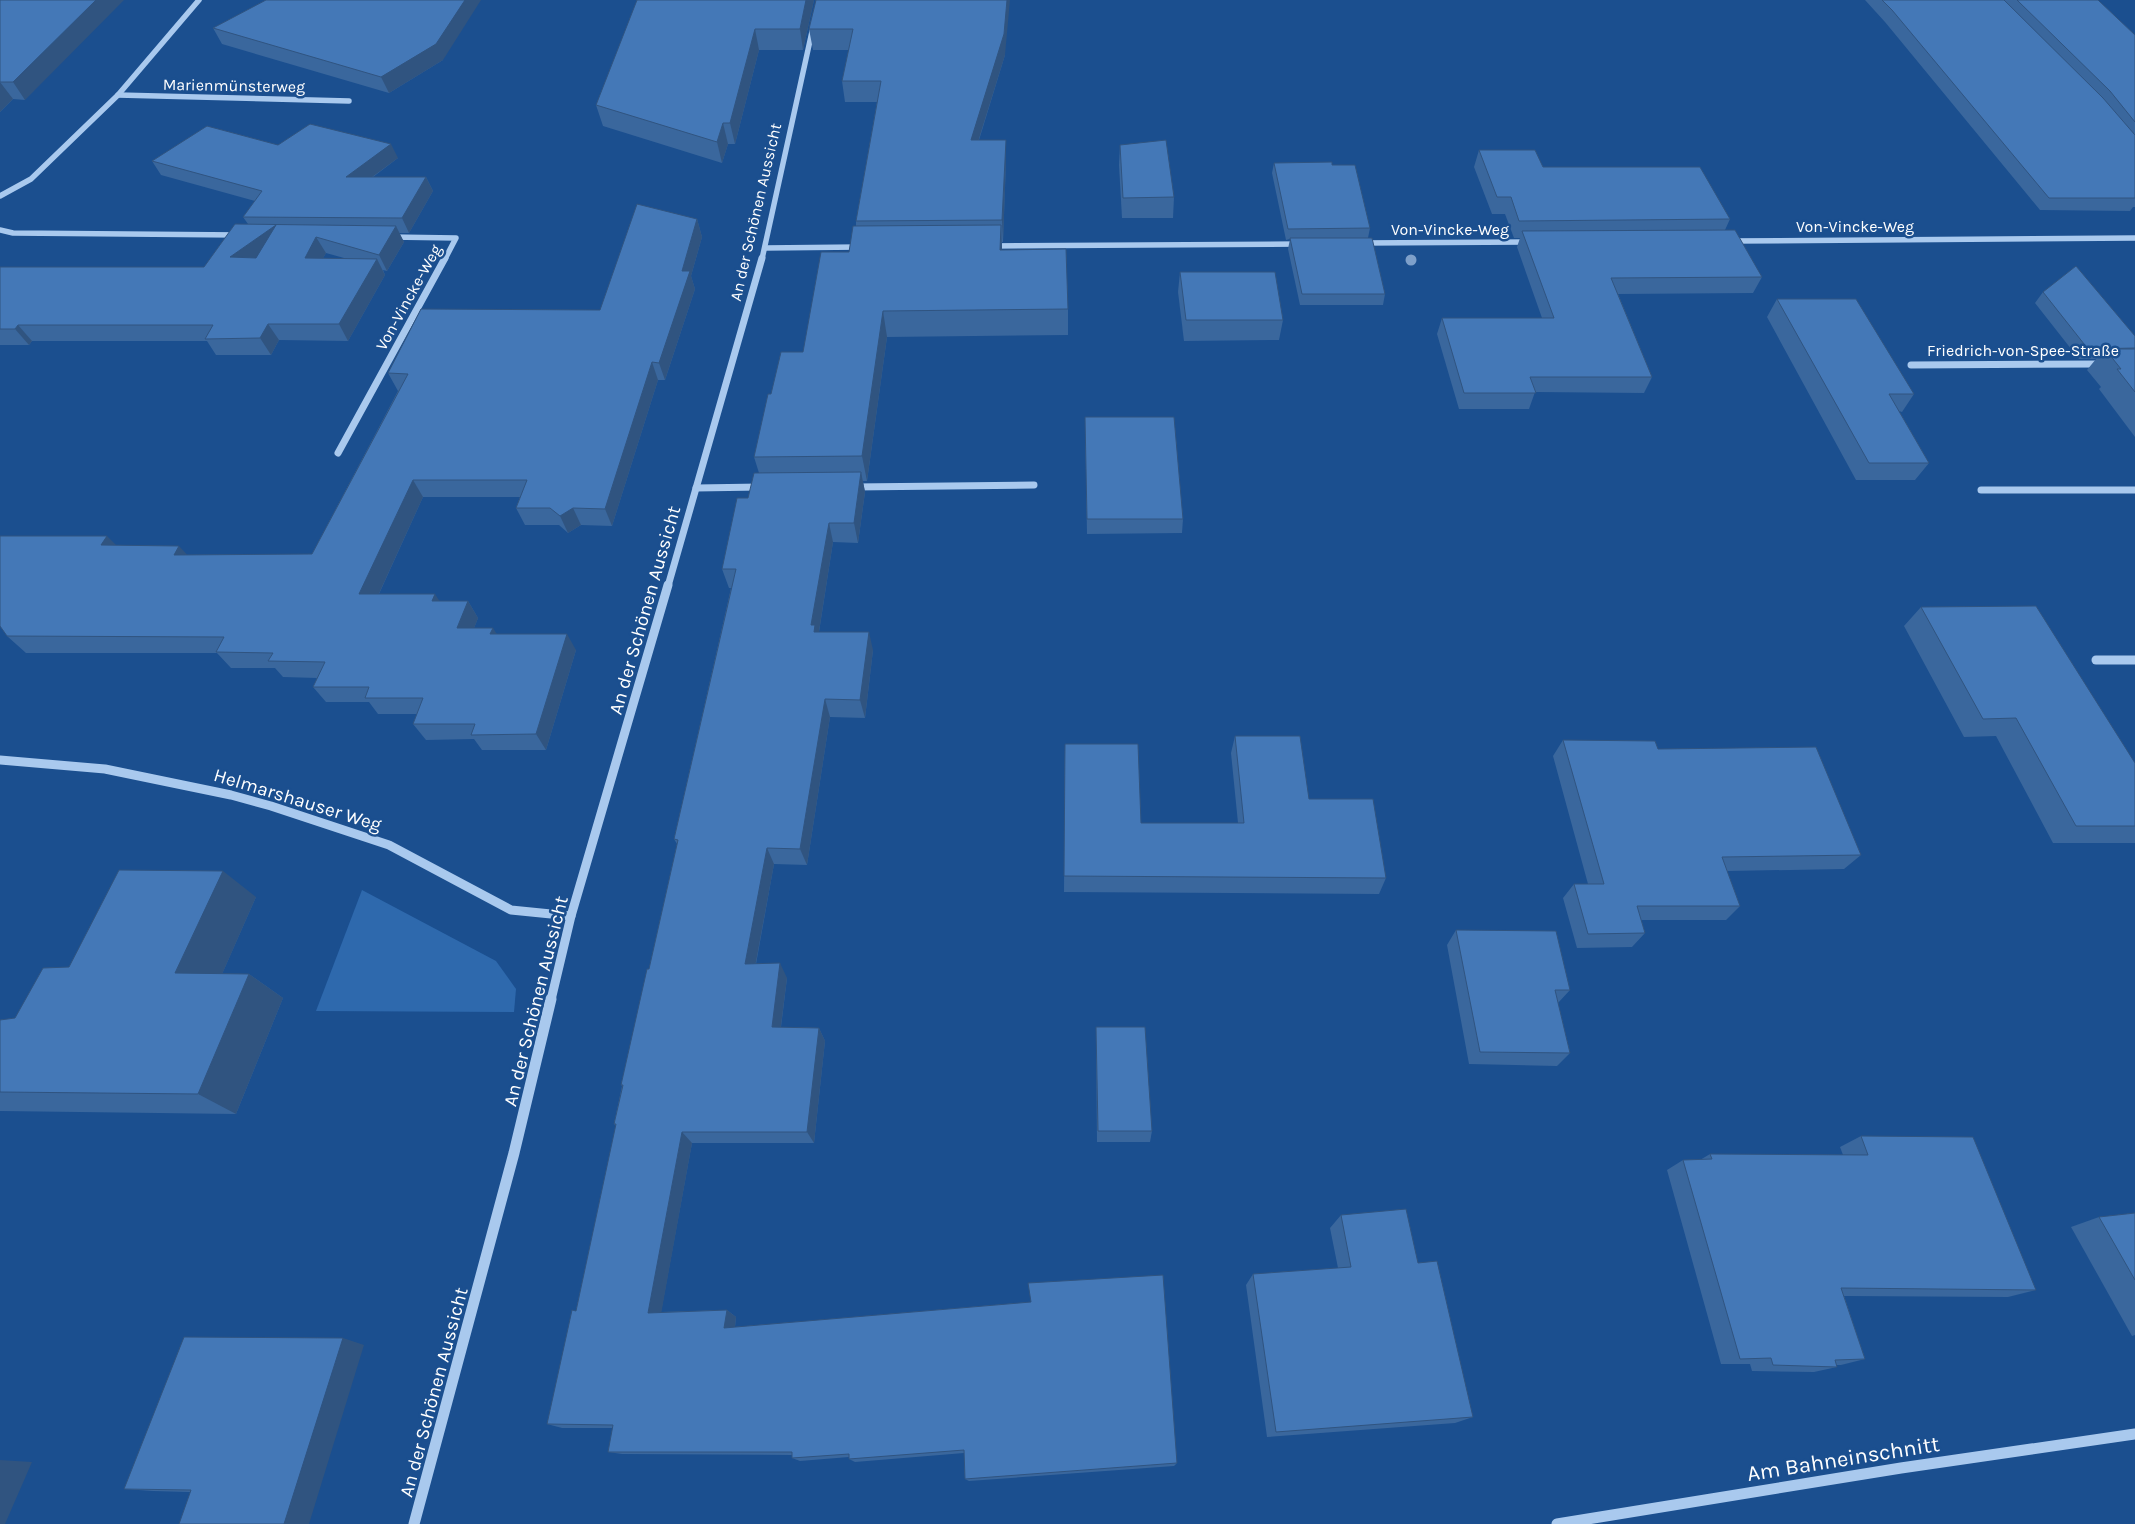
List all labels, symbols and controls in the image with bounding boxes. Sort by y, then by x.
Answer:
street label: Marienmünsterweg [163,75,305,96]
street label: An der Schönen Aussicht [726,121,785,303]
street label: Von-Vincke-Weg [1796,217,1914,236]
street label: Von-Vincke-Weg [1391,220,1509,239]
street label: Von-Vincke-Weg [372,241,445,353]
street label: Friedrich-von-Spee-Straße [1927,341,2119,360]
street label: An der Schönen Aussicht [605,503,685,717]
street label: Helmarshauser Weg [211,764,385,836]
street label: An der Schönen Aussicht [499,894,573,1109]
street label: An der Schönen Aussicht [395,1285,473,1499]
street label: Am Bahneinschnitt [1745,1431,1941,1487]

